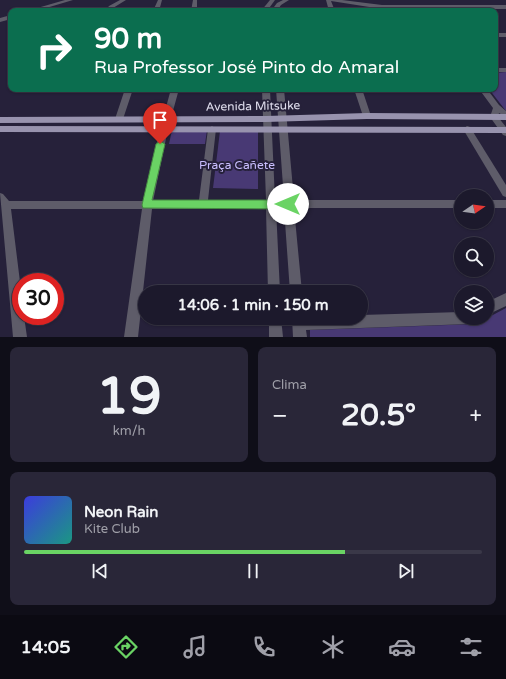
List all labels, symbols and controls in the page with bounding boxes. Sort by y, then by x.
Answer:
text: 90 m [94,22,162,56]
icon: right [28,24,80,76]
text: Rua Professor José Pinto do Amaral [94,56,399,78]
street label: Avenida Mitsuke [206,98,301,114]
pin [143,103,177,144]
icon: arrive [149,109,171,131]
park label: Praça Cañete [199,158,275,172]
position arrow [267,183,309,225]
north arrow [454,189,494,229]
map controls [454,189,494,325]
button: search [454,237,494,277]
speed limit sign: 30 [12,273,64,325]
button: layers [454,285,494,325]
text: 14:06 · 1 min · 150 m [178,296,328,314]
text: 19 [96,365,162,428]
text: Clima [272,377,307,393]
text: 20.5° [341,397,416,434]
text: − [272,403,288,429]
text: + [470,403,482,429]
text: km/h [113,423,145,439]
text: Neon Rain [84,503,158,521]
text: Kite Club [84,521,140,537]
icon: previous [89,560,111,582]
icon: pause [242,560,264,582]
icon: next [395,560,417,582]
icon: directions [112,633,140,661]
icon: music [181,633,209,661]
icon: phone [250,633,278,661]
icon: climate [319,633,347,661]
icon: car [388,633,416,661]
icon: filters [457,633,485,661]
text: 14:05 [21,636,70,658]

